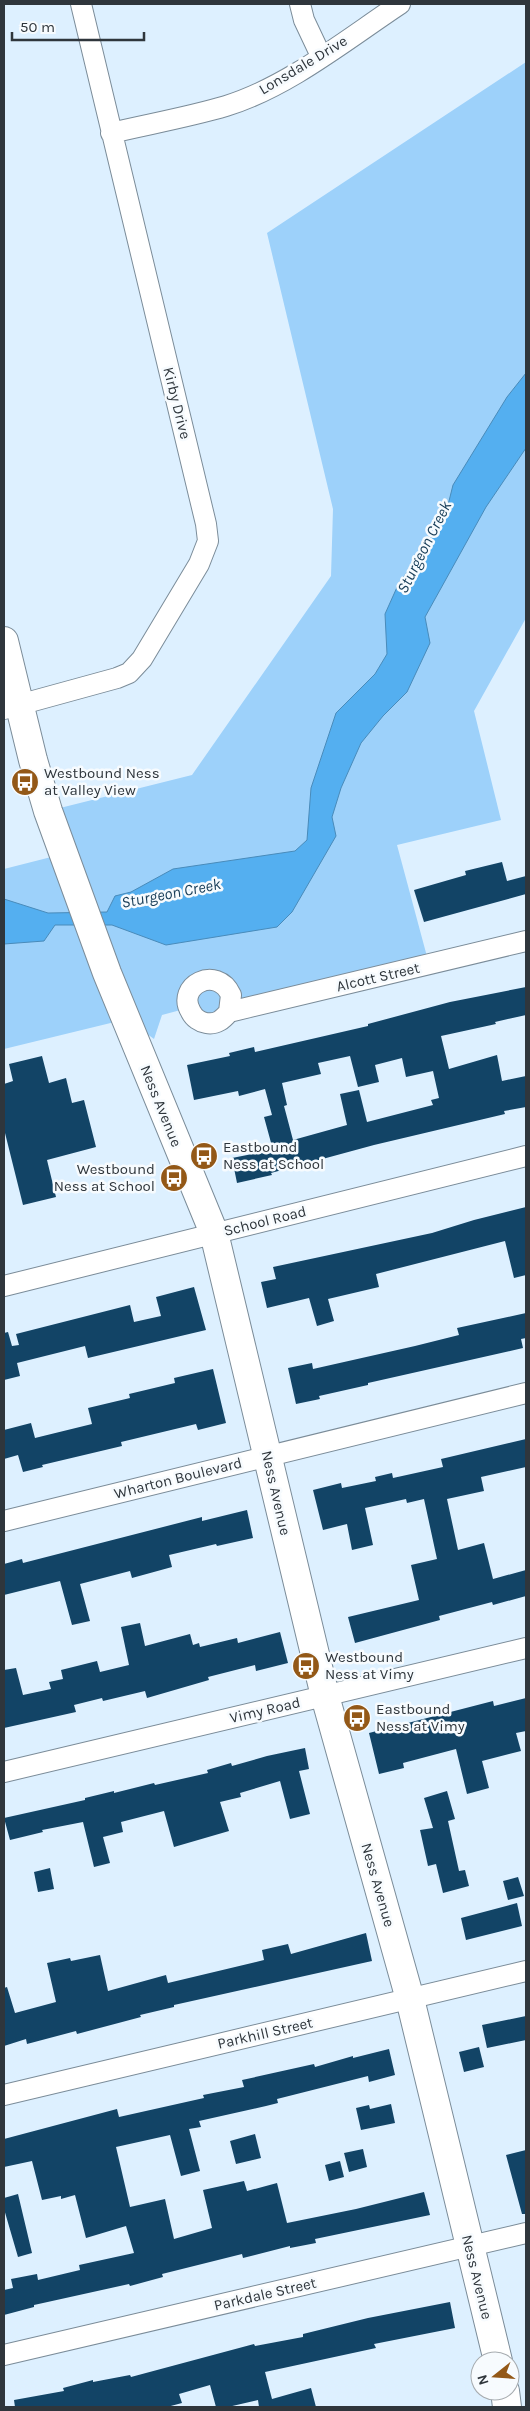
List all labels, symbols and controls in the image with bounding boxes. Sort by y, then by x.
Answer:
scale bar [12,10,145,42]
text: 50 m [20,18,55,36]
street label: Lonsdale Drive [256,32,350,98]
street label: Kirby Drive [159,365,195,441]
water label: Sturgeon Creek [393,497,456,596]
place label: Westbound Ness at Valley View [44,764,160,799]
bus stop icon: Westbound Ness at Valley View [10,767,40,797]
water label: Sturgeon Creek [120,874,223,912]
street label: Alcott Street [335,959,422,995]
street label: Ness Avenue [136,1062,186,1150]
place label: Eastbound Ness at School [223,1138,324,1173]
bus stop icon: Eastbound Ness at School [189,1141,219,1171]
place label: Westbound Ness at School [54,1160,155,1195]
bus stop icon: Westbound Ness at School [159,1163,189,1193]
street label: School Road [222,1202,308,1240]
street label: Ness Avenue [257,1449,295,1537]
street label: Wharton Boulevard [112,1453,244,1503]
place label: Westbound Ness at Vimy [325,1648,414,1683]
bus stop icon: Westbound Ness at Vimy [291,1651,321,1681]
street label: Vimy Road [228,1693,302,1727]
place label: Eastbound Ness at Vimy [376,1700,465,1735]
bus stop icon: Eastbound Ness at Vimy [342,1703,372,1733]
street label: Ness Avenue [357,1841,399,1929]
street label: Parkhill Street [216,2013,315,2053]
street label: Ness Avenue [458,2233,496,2321]
street label: Parkdale Street [212,2273,318,2314]
north arrow [470,2351,520,2401]
text: N [473,2372,493,2387]

